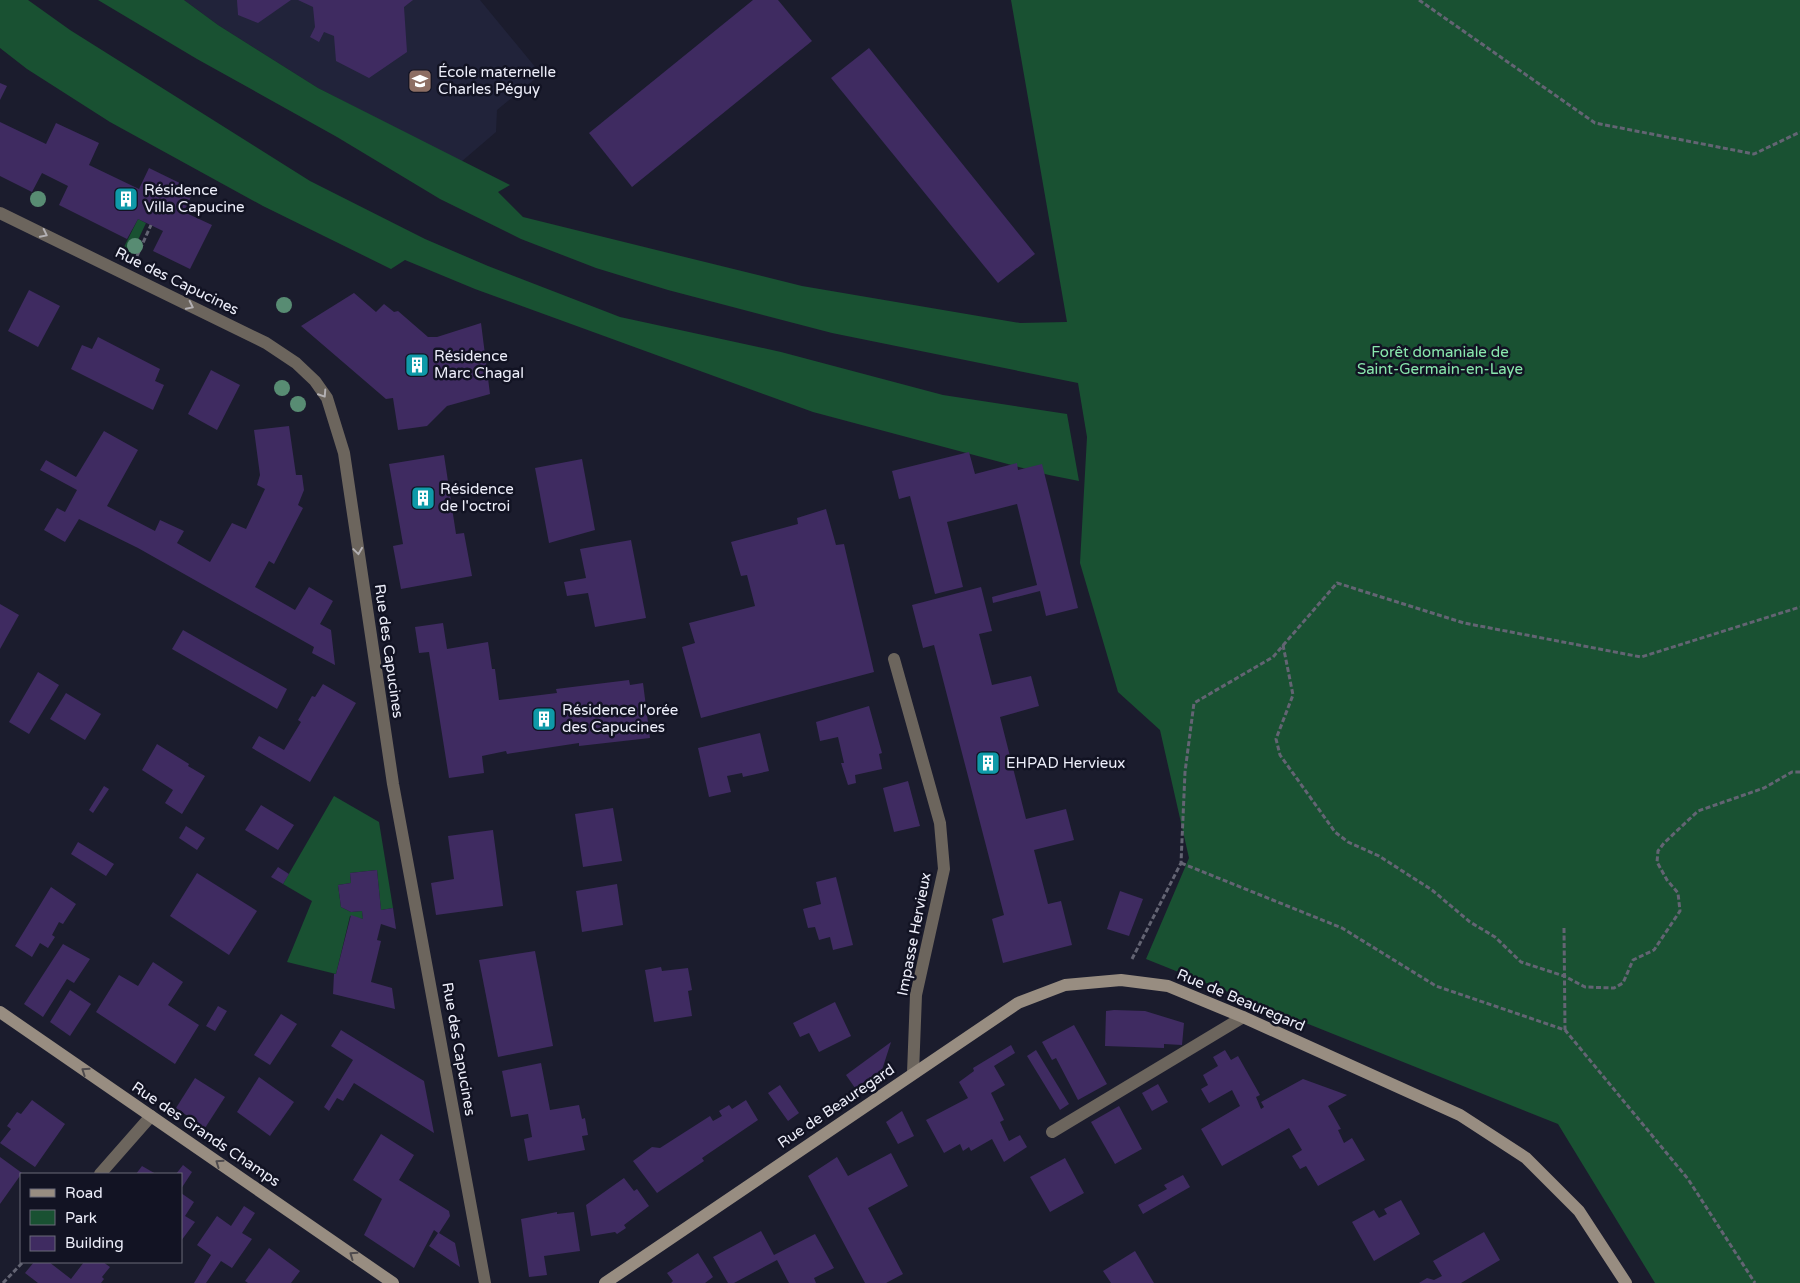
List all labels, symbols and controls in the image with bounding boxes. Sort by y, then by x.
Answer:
place label: École maternelle Charles Péguy [438,63,556,98]
school or university icon: École maternelle Charles Péguy [407,68,433,94]
place label: Résidence Villa Capucine [144,181,245,216]
building icon: Résidence Villa Capucine [113,186,139,212]
one-way arrow [39,228,48,238]
street label: Rue des Capucines [112,243,242,319]
one-way arrow [185,299,194,310]
park label: Forêt domaniale de Saint-Germain-en-Laye [1357,343,1523,378]
place label: Résidence Marc Chagal [434,347,524,382]
building icon: Résidence Marc Chagal [404,352,430,378]
one-way arrow [317,388,327,397]
place label: Résidence de l'octroi [440,480,514,515]
building icon: Résidence de l'octroi [410,485,436,511]
one-way arrow [353,547,363,556]
street label: Rue des Capucines [371,583,407,719]
place label: Résidence l'orée des Capucines [562,701,678,736]
building icon: Résidence l'orée des Capucines [531,706,557,732]
building icon: EHPAD Hervieux [975,750,1001,776]
place label: EHPAD Hervieux [1006,754,1125,772]
street label: Impasse Hervieux [893,871,935,997]
street label: Rue de Beauregard [1174,965,1308,1035]
street label: Rue des Capucines [438,981,480,1117]
street label: Rue de Beauregard [774,1060,898,1152]
one-way arrow [82,1068,91,1077]
street label: Rue des Grands Champs [128,1078,284,1190]
one-way arrow [216,1160,225,1169]
legend [20,1173,182,1263]
text: Road [65,1184,103,1202]
text: Park [65,1209,97,1227]
text: Building [65,1234,124,1252]
one-way arrow [349,1252,359,1261]

